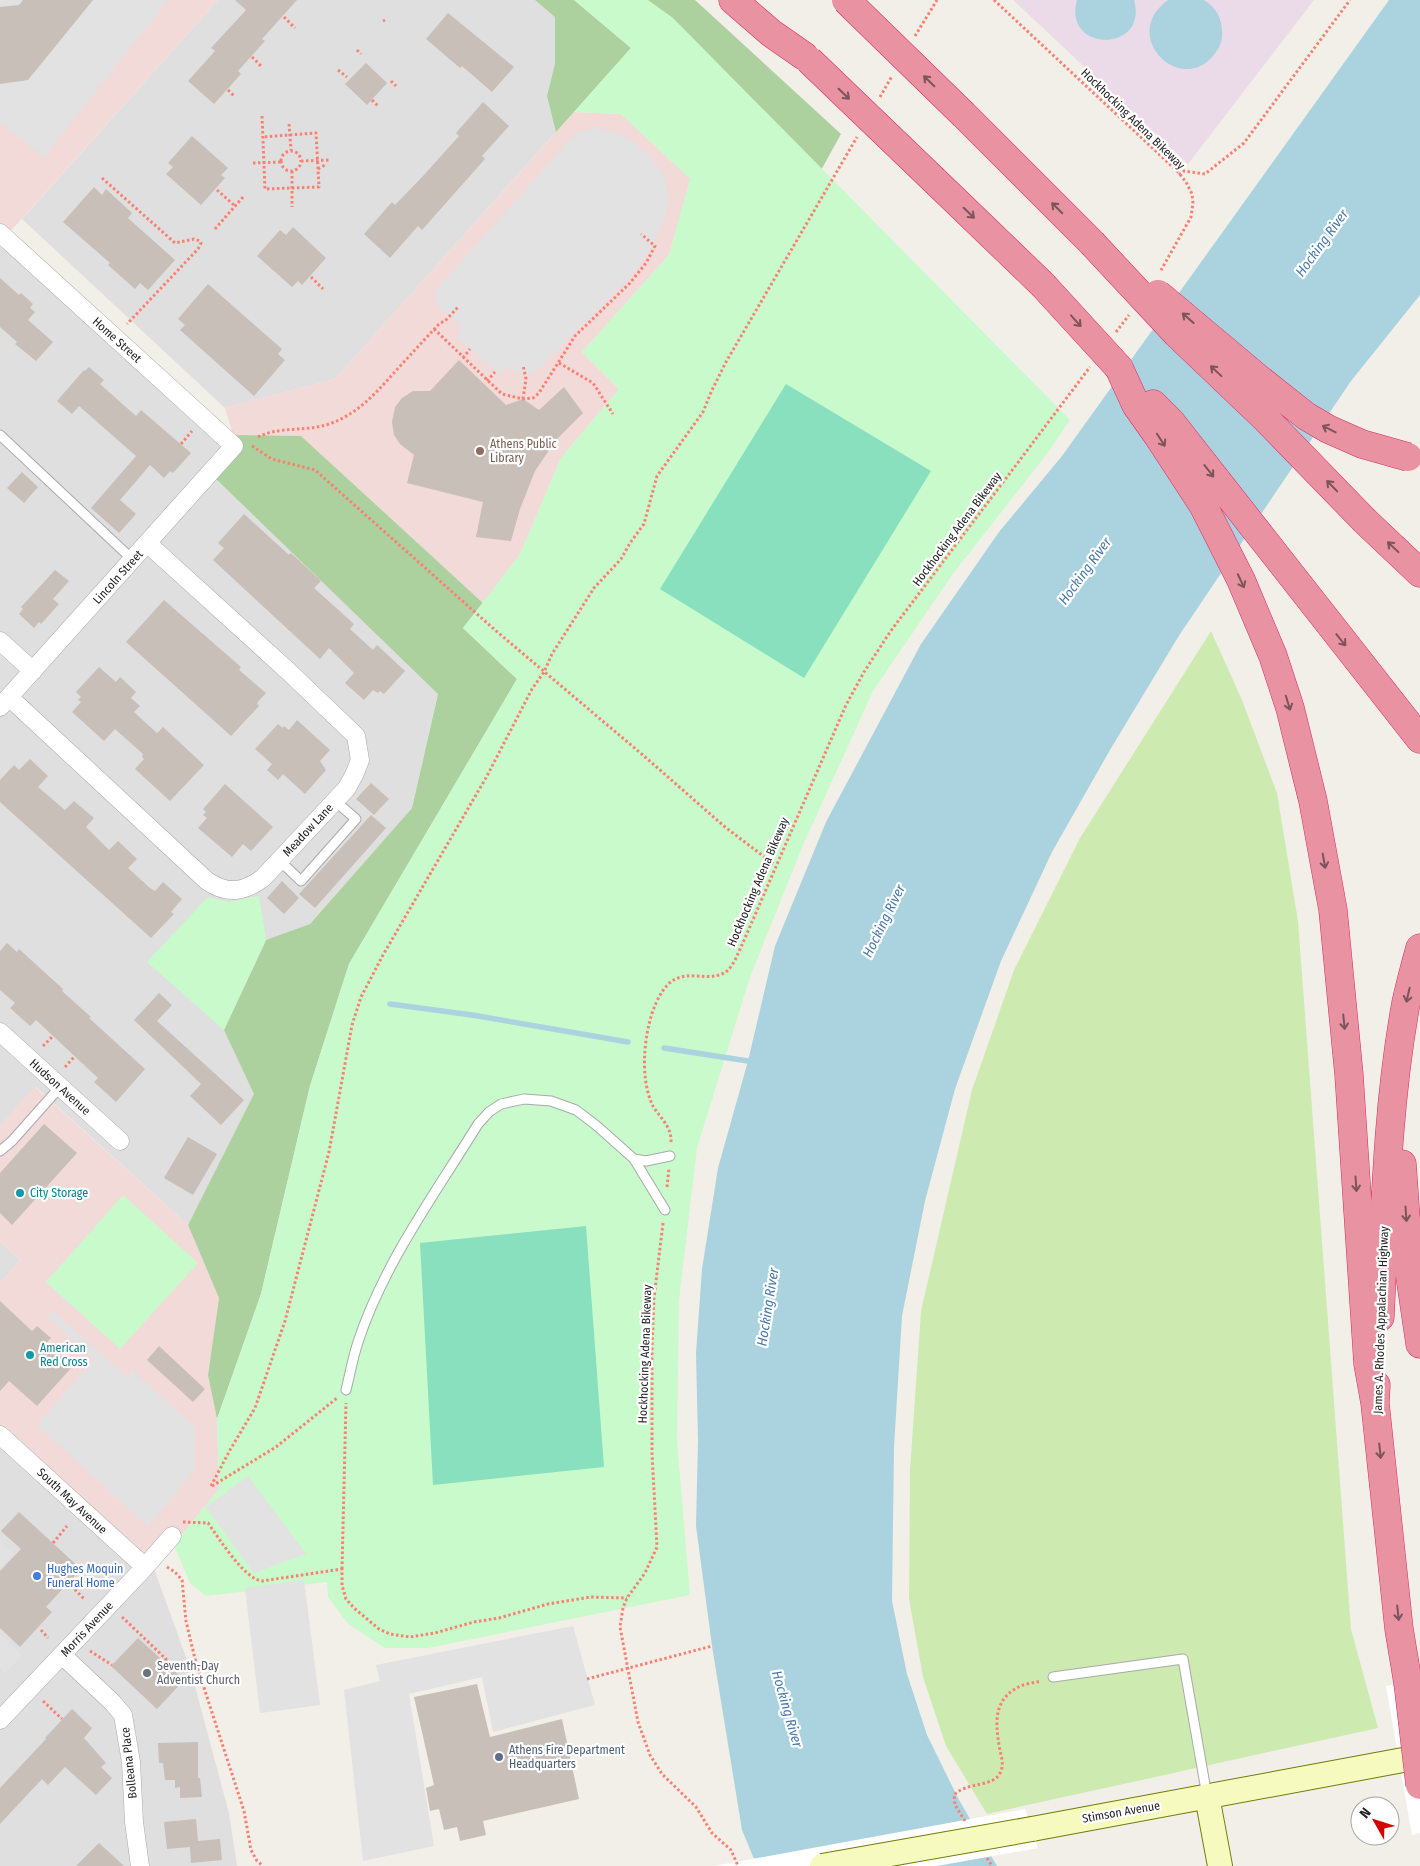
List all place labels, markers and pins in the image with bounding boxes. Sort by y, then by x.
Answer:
place label: Athens Public Library [490,437,557,465]
marker: Athens Public Library [474,445,486,457]
place label: City Storage [30,1186,88,1200]
marker: City Storage [14,1187,26,1199]
place label: American Red Cross [40,1341,88,1369]
marker: American Red Cross [24,1349,36,1361]
place label: Hughes Moquin Funeral Home [47,1562,123,1590]
marker: Hughes Moquin Funeral Home [31,1570,43,1582]
place label: Seventh-Day Adventist Church [157,1659,240,1687]
marker: Seventh-Day Adventist Church [141,1667,153,1679]
place label: Athens Fire Department Headquarters [509,1743,625,1771]
marker: Athens Fire Department Headquarters [493,1751,505,1763]

